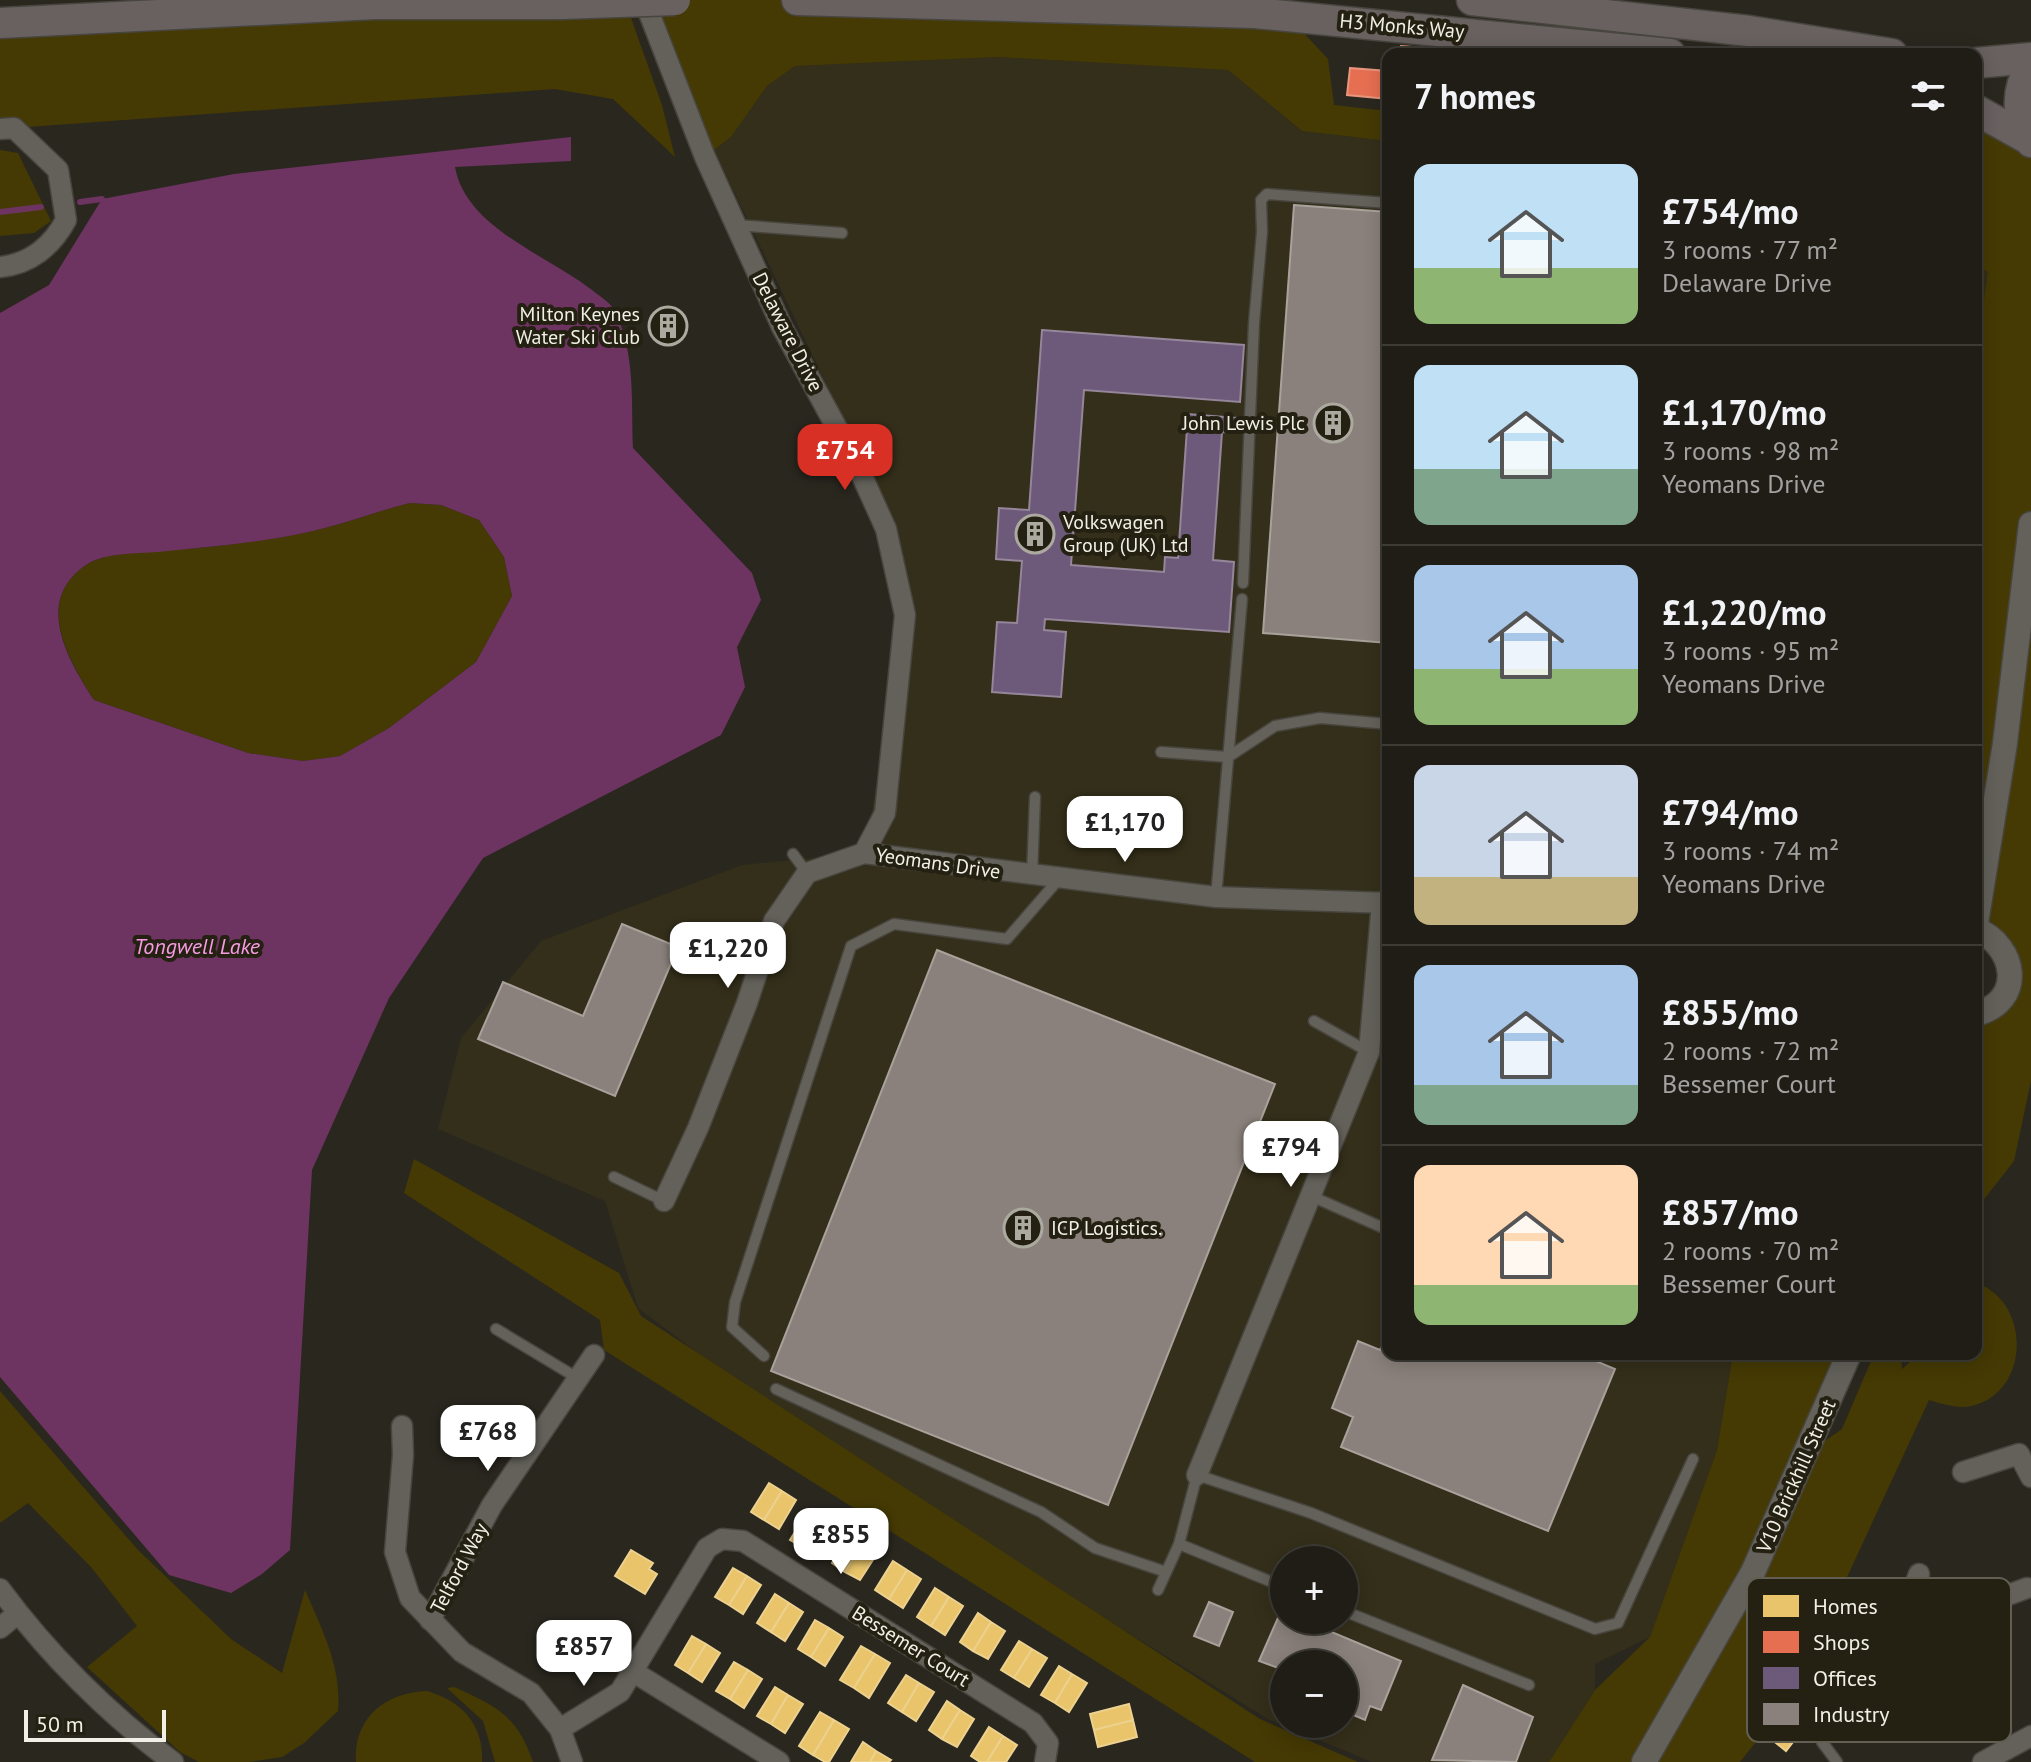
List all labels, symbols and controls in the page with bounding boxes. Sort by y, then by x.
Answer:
street label: H3 Monks Way [1339,8,1466,44]
text: 7 homes [1414,74,1536,118]
icon: filters [1906,74,1950,118]
text: £754/mo [1662,189,1799,233]
icon: home [1478,196,1574,292]
text: 3 rooms · 77 m² [1662,233,1838,266]
text: Delaware Drive [1662,266,1832,299]
street label: Delaware Drive [747,268,829,396]
place label: Milton Keynes Water Ski Club [516,301,640,350]
building icon: Milton Keynes Water Ski Club [647,305,689,347]
text: £1,170/mo [1662,390,1826,434]
icon: home [1478,397,1574,493]
building icon: John Lewis Plc [1312,402,1354,444]
place label: John Lewis Plc [1181,410,1305,436]
pin: £754 [798,424,892,492]
text: £754 [816,433,874,466]
text: 3 rooms · 98 m² [1662,434,1839,467]
text: Yeomans Drive [1662,467,1826,500]
place label: Volkswagen Group (UK) Ltd [1062,509,1188,558]
building icon: Volkswagen Group (UK) Ltd [1014,513,1056,555]
text: £1,220/mo [1662,590,1826,634]
icon: home [1478,597,1574,693]
text: 3 rooms · 95 m² [1662,634,1839,667]
text: Yeomans Drive [1662,667,1826,700]
text: £794/mo [1662,790,1799,834]
pin: £1,170 [1060,796,1190,864]
icon: home [1478,797,1574,893]
text: £1,170 [1085,805,1165,838]
text: 3 rooms · 74 m² [1662,834,1839,867]
street label: Yeomans Drive [874,841,1002,885]
text: Yeomans Drive [1662,867,1826,900]
pin: £1,220 [663,922,793,990]
text: £1,220 [688,931,768,964]
water label: Tongwell Lake [134,932,261,960]
text: £855/mo [1662,990,1799,1034]
icon: home [1478,997,1574,1093]
text: 2 rooms · 72 m² [1662,1034,1839,1067]
text: Bessemer Court [1662,1067,1836,1100]
pin: £794 [1244,1121,1338,1189]
text: £794 [1262,1130,1320,1163]
text: £857/mo [1662,1190,1799,1234]
icon: home [1478,1197,1574,1293]
building icon: ICP Logistics. [1002,1207,1044,1249]
place label: ICP Logistics. [1051,1215,1162,1241]
text: 2 rooms · 70 m² [1662,1234,1839,1267]
text: Bessemer Court [1662,1267,1836,1300]
street label: V10 Brickhill Street [1750,1395,1842,1558]
pin: £768 [441,1405,535,1473]
text: £768 [459,1414,517,1447]
pin: £855 [794,1508,888,1576]
text: £855 [812,1517,870,1550]
street label: Telford Way [424,1518,494,1618]
map controls [1270,1546,1358,1738]
button: + [1270,1546,1358,1634]
legend [1747,1578,2011,1742]
text: Homes [1813,1592,1878,1620]
street label: Bessemer Court [847,1600,975,1693]
pin: £857 [537,1620,631,1688]
text: Shops [1813,1628,1870,1656]
text: £857 [555,1629,613,1662]
button: − [1270,1650,1358,1738]
text: Offices [1813,1664,1877,1692]
text: Industry [1813,1700,1890,1728]
scale bar [24,1706,166,1742]
text: 50 m [36,1710,84,1738]

